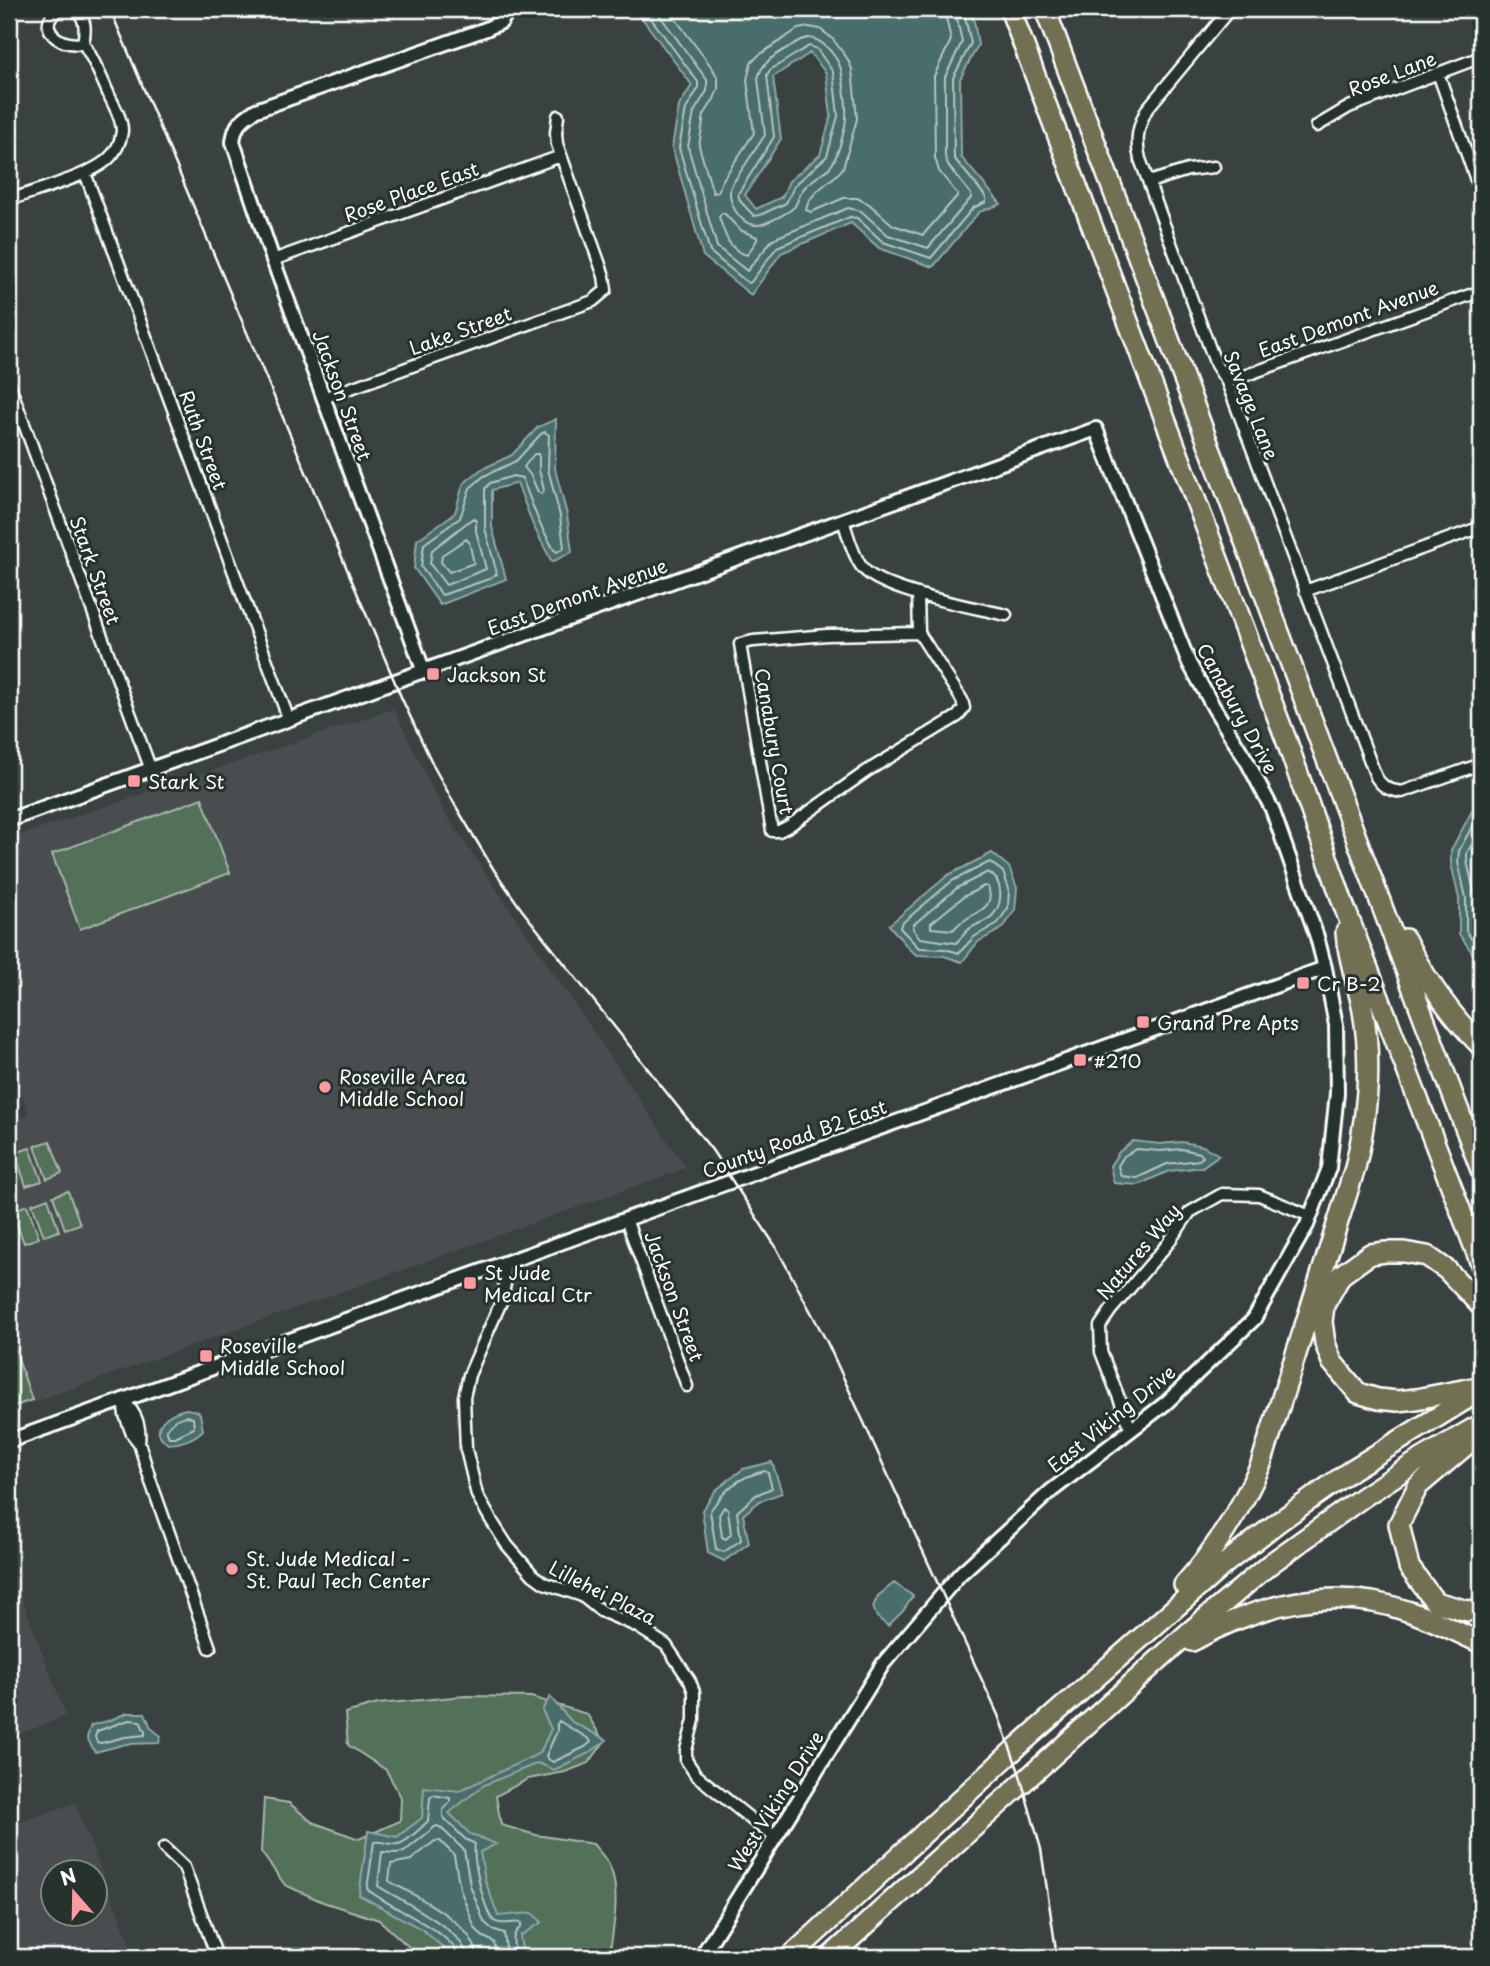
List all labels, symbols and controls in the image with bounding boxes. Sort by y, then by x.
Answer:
street label: Rose Lane [1344,43,1440,103]
street label: Rose Place East [340,154,483,228]
street label: East Demont Avenue [1254,272,1442,364]
street label: Lake Street [405,299,515,361]
street label: Jackson Street [306,326,380,464]
street label: Savage Lane [1217,346,1287,464]
street label: Ruth Street [173,386,235,494]
street label: Stark Street [63,512,129,628]
street label: East Demont Avenue [483,550,671,642]
street label: Canabury Drive [1191,638,1285,778]
place label: Jackson St [447,660,547,688]
marker: Jackson St [425,666,441,682]
street label: Canabury Court [748,666,802,817]
place label: Stark St [148,767,225,795]
marker: Stark St [126,773,142,789]
place label: Cr B-2 [1317,969,1381,997]
marker: Cr B-2 [1295,975,1311,991]
place label: Grand Pre Apts [1157,1008,1299,1036]
marker: Grand Pre Apts [1135,1014,1151,1030]
place label: #210 [1094,1046,1141,1074]
marker: #210 [1072,1052,1088,1068]
place label: Roseville Area Middle School [339,1062,467,1112]
marker: Roseville Area Middle School [317,1079,333,1095]
street label: County Road B2 East [698,1091,890,1184]
street label: Natures Way [1089,1197,1187,1305]
street label: Jackson Street [638,1227,712,1365]
place label: St Jude Medical Ctr [484,1258,592,1308]
marker: St Jude Medical Ctr [462,1275,478,1291]
place label: Roseville Middle School [220,1331,345,1381]
marker: Roseville Middle School [198,1348,214,1364]
street label: East Viking Drive [1041,1358,1181,1478]
place label: St. Jude Medical - St. Paul Tech Center [246,1544,430,1594]
street label: Lillehei Plaza [545,1553,661,1631]
marker: St. Jude Medical - St. Paul Tech Center [224,1561,240,1577]
street label: West Viking Drive [720,1725,830,1877]
north arrow [38,1857,108,1927]
text: N [56,1860,80,1892]

